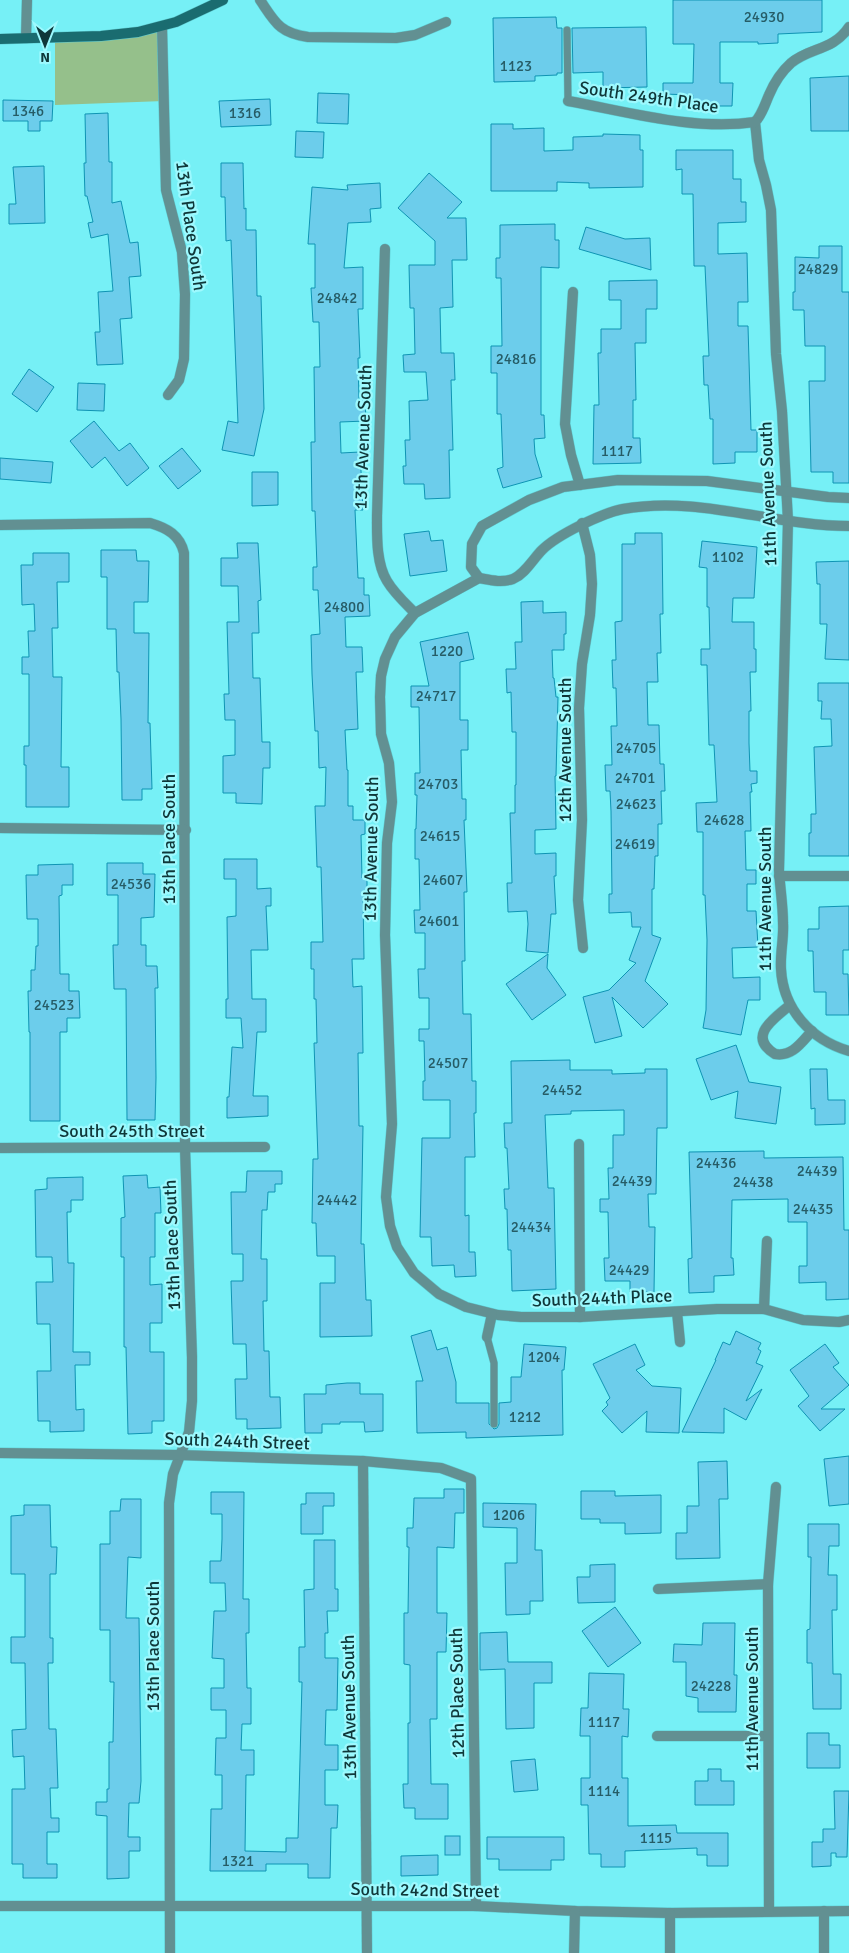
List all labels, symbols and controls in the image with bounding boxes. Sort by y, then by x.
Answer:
house number: 24930 [744,8,784,26]
north arrow [20,20,70,70]
text: N [40,49,50,66]
house number: 1123 [500,57,532,75]
street label: South 249th Place [578,76,720,118]
house number: 1346 [12,102,44,120]
house number: 1316 [229,104,261,122]
street label: 13th Place South [171,160,211,292]
house number: 24829 [798,260,838,278]
house number: 24842 [317,289,357,307]
house number: 24816 [496,350,536,368]
street label: 13th Avenue South [349,364,377,510]
street label: 11th Avenue South [754,421,782,567]
house number: 1117 [601,442,633,460]
house number: 1102 [712,548,744,566]
house number: 24800 [324,598,364,616]
house number: 1220 [431,642,463,660]
street label: 12th Avenue South [554,677,576,823]
house number: 24717 [416,687,456,705]
house number: 24705 [616,739,656,757]
house number: 24701 [615,769,655,787]
street label: 13th Place South [158,774,180,904]
house number: 24703 [418,775,458,793]
street label: 13th Avenue South [359,776,383,922]
house number: 24623 [616,795,656,813]
house number: 24628 [704,811,744,829]
street label: 11th Avenue South [754,826,776,972]
house number: 24615 [420,827,460,845]
house number: 24619 [615,835,655,853]
house number: 24607 [423,871,463,889]
house number: 24536 [111,875,151,893]
house number: 24601 [419,912,459,930]
house number: 24523 [34,996,74,1014]
house number: 24507 [428,1054,468,1072]
house number: 24452 [542,1081,582,1099]
street label: South 245th Street [59,1120,205,1142]
house number: 24436 [696,1154,736,1172]
house number: 24439 [797,1162,837,1180]
house number: 24439 [612,1172,652,1190]
house number: 24438 [733,1173,773,1191]
street label: 13th Place South [159,1179,185,1311]
house number: 24442 [317,1191,357,1209]
house number: 24435 [793,1200,833,1218]
house number: 24434 [511,1218,551,1236]
house number: 24429 [609,1261,649,1279]
street label: South 244th Place [531,1285,673,1311]
house number: 1204 [528,1348,560,1366]
house number: 1212 [509,1408,541,1426]
street label: South 244th Street [164,1427,310,1455]
house number: 1206 [493,1506,525,1524]
street label: 13th Place South [142,1581,164,1711]
street label: 11th Avenue South [741,1626,763,1772]
street label: 12th Place South [445,1627,469,1759]
street label: 13th Avenue South [337,1634,361,1780]
house number: 24228 [691,1677,731,1695]
house number: 1117 [588,1713,620,1731]
house number: 1114 [588,1782,620,1800]
house number: 1115 [640,1829,672,1847]
house number: 1321 [222,1852,254,1870]
street label: South 242nd Street [350,1878,500,1902]

